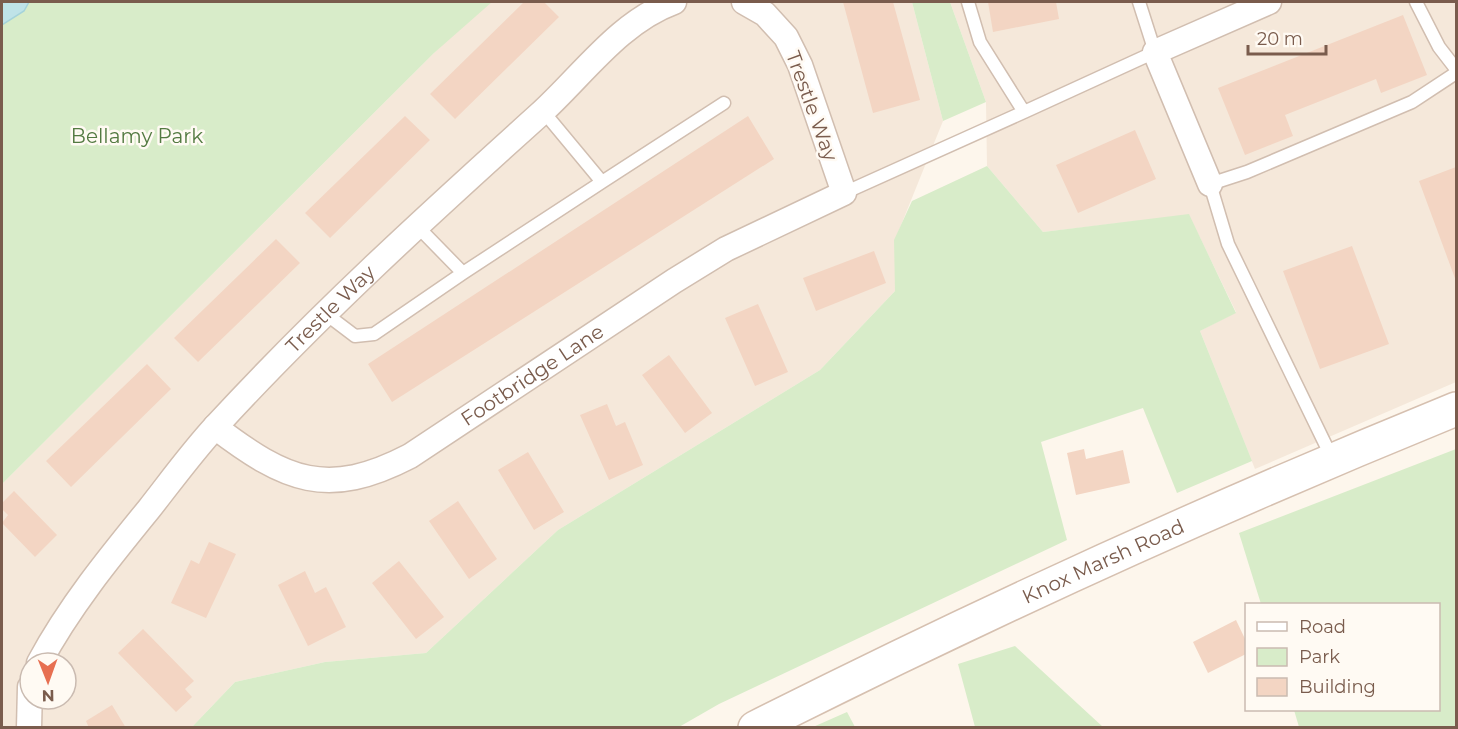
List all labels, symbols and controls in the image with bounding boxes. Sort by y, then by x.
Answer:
scale bar [1248,18,1326,56]
text: 20 m [1257,28,1303,50]
street label: Trestle Way [781,48,843,164]
park label: Bellamy Park [71,124,203,148]
street label: Trestle Way [281,260,380,358]
street label: Footbridge Lane [456,319,608,431]
street label: Knox Marsh Road [1018,514,1188,609]
legend [1245,603,1440,711]
text: Road [1299,616,1346,638]
text: Park [1299,646,1340,668]
north arrow [18,651,78,711]
text: Building [1299,676,1376,698]
text: N [42,686,55,705]

